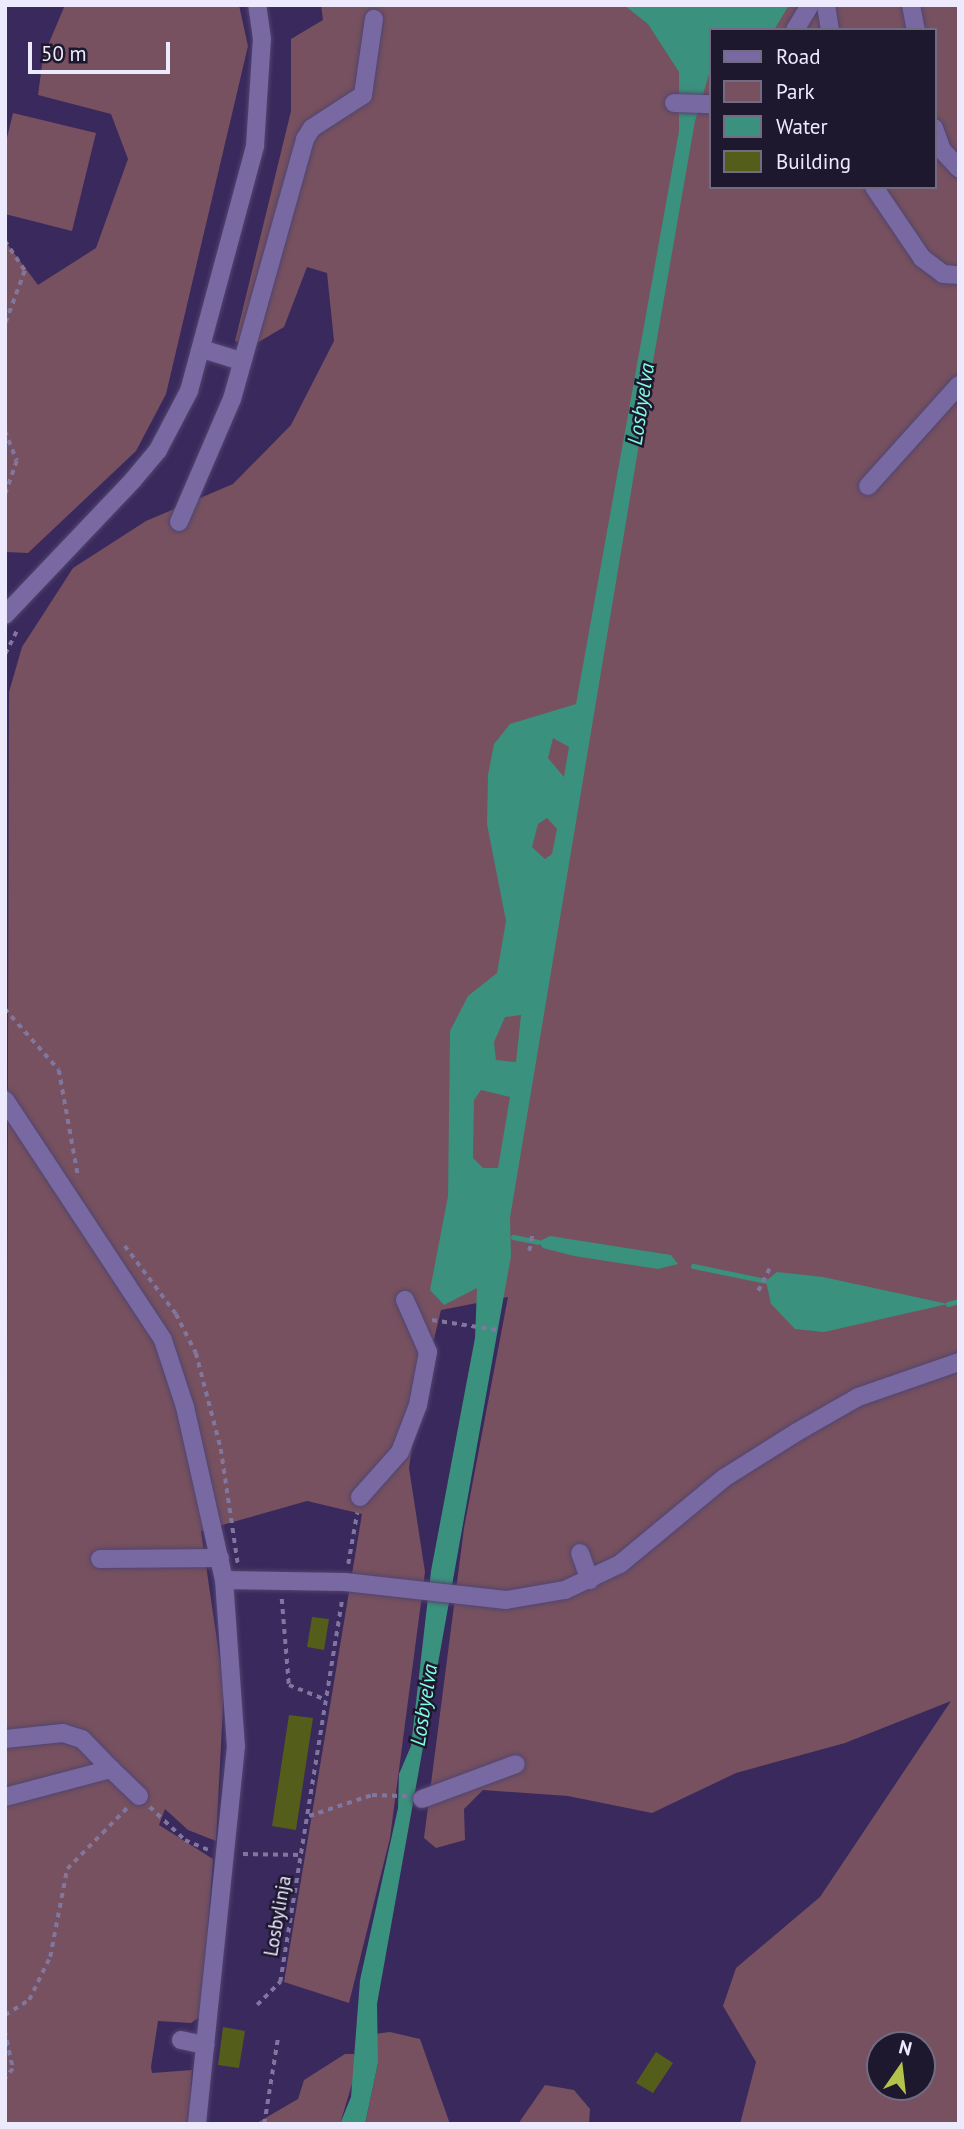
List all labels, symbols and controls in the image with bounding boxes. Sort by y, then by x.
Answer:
scale bar [32,28,173,72]
legend [708,28,936,189]
text: 50 m [41,40,87,67]
text: Road [776,43,820,70]
text: Park [776,78,815,105]
text: Water [776,113,828,140]
text: Building [776,148,851,175]
water label: Losbyelva [622,361,660,447]
water label: Losbyelva [405,1662,443,1748]
street label: Losbylinja [260,1874,296,1958]
north arrow [866,2031,936,2101]
text: N [897,2034,915,2061]

